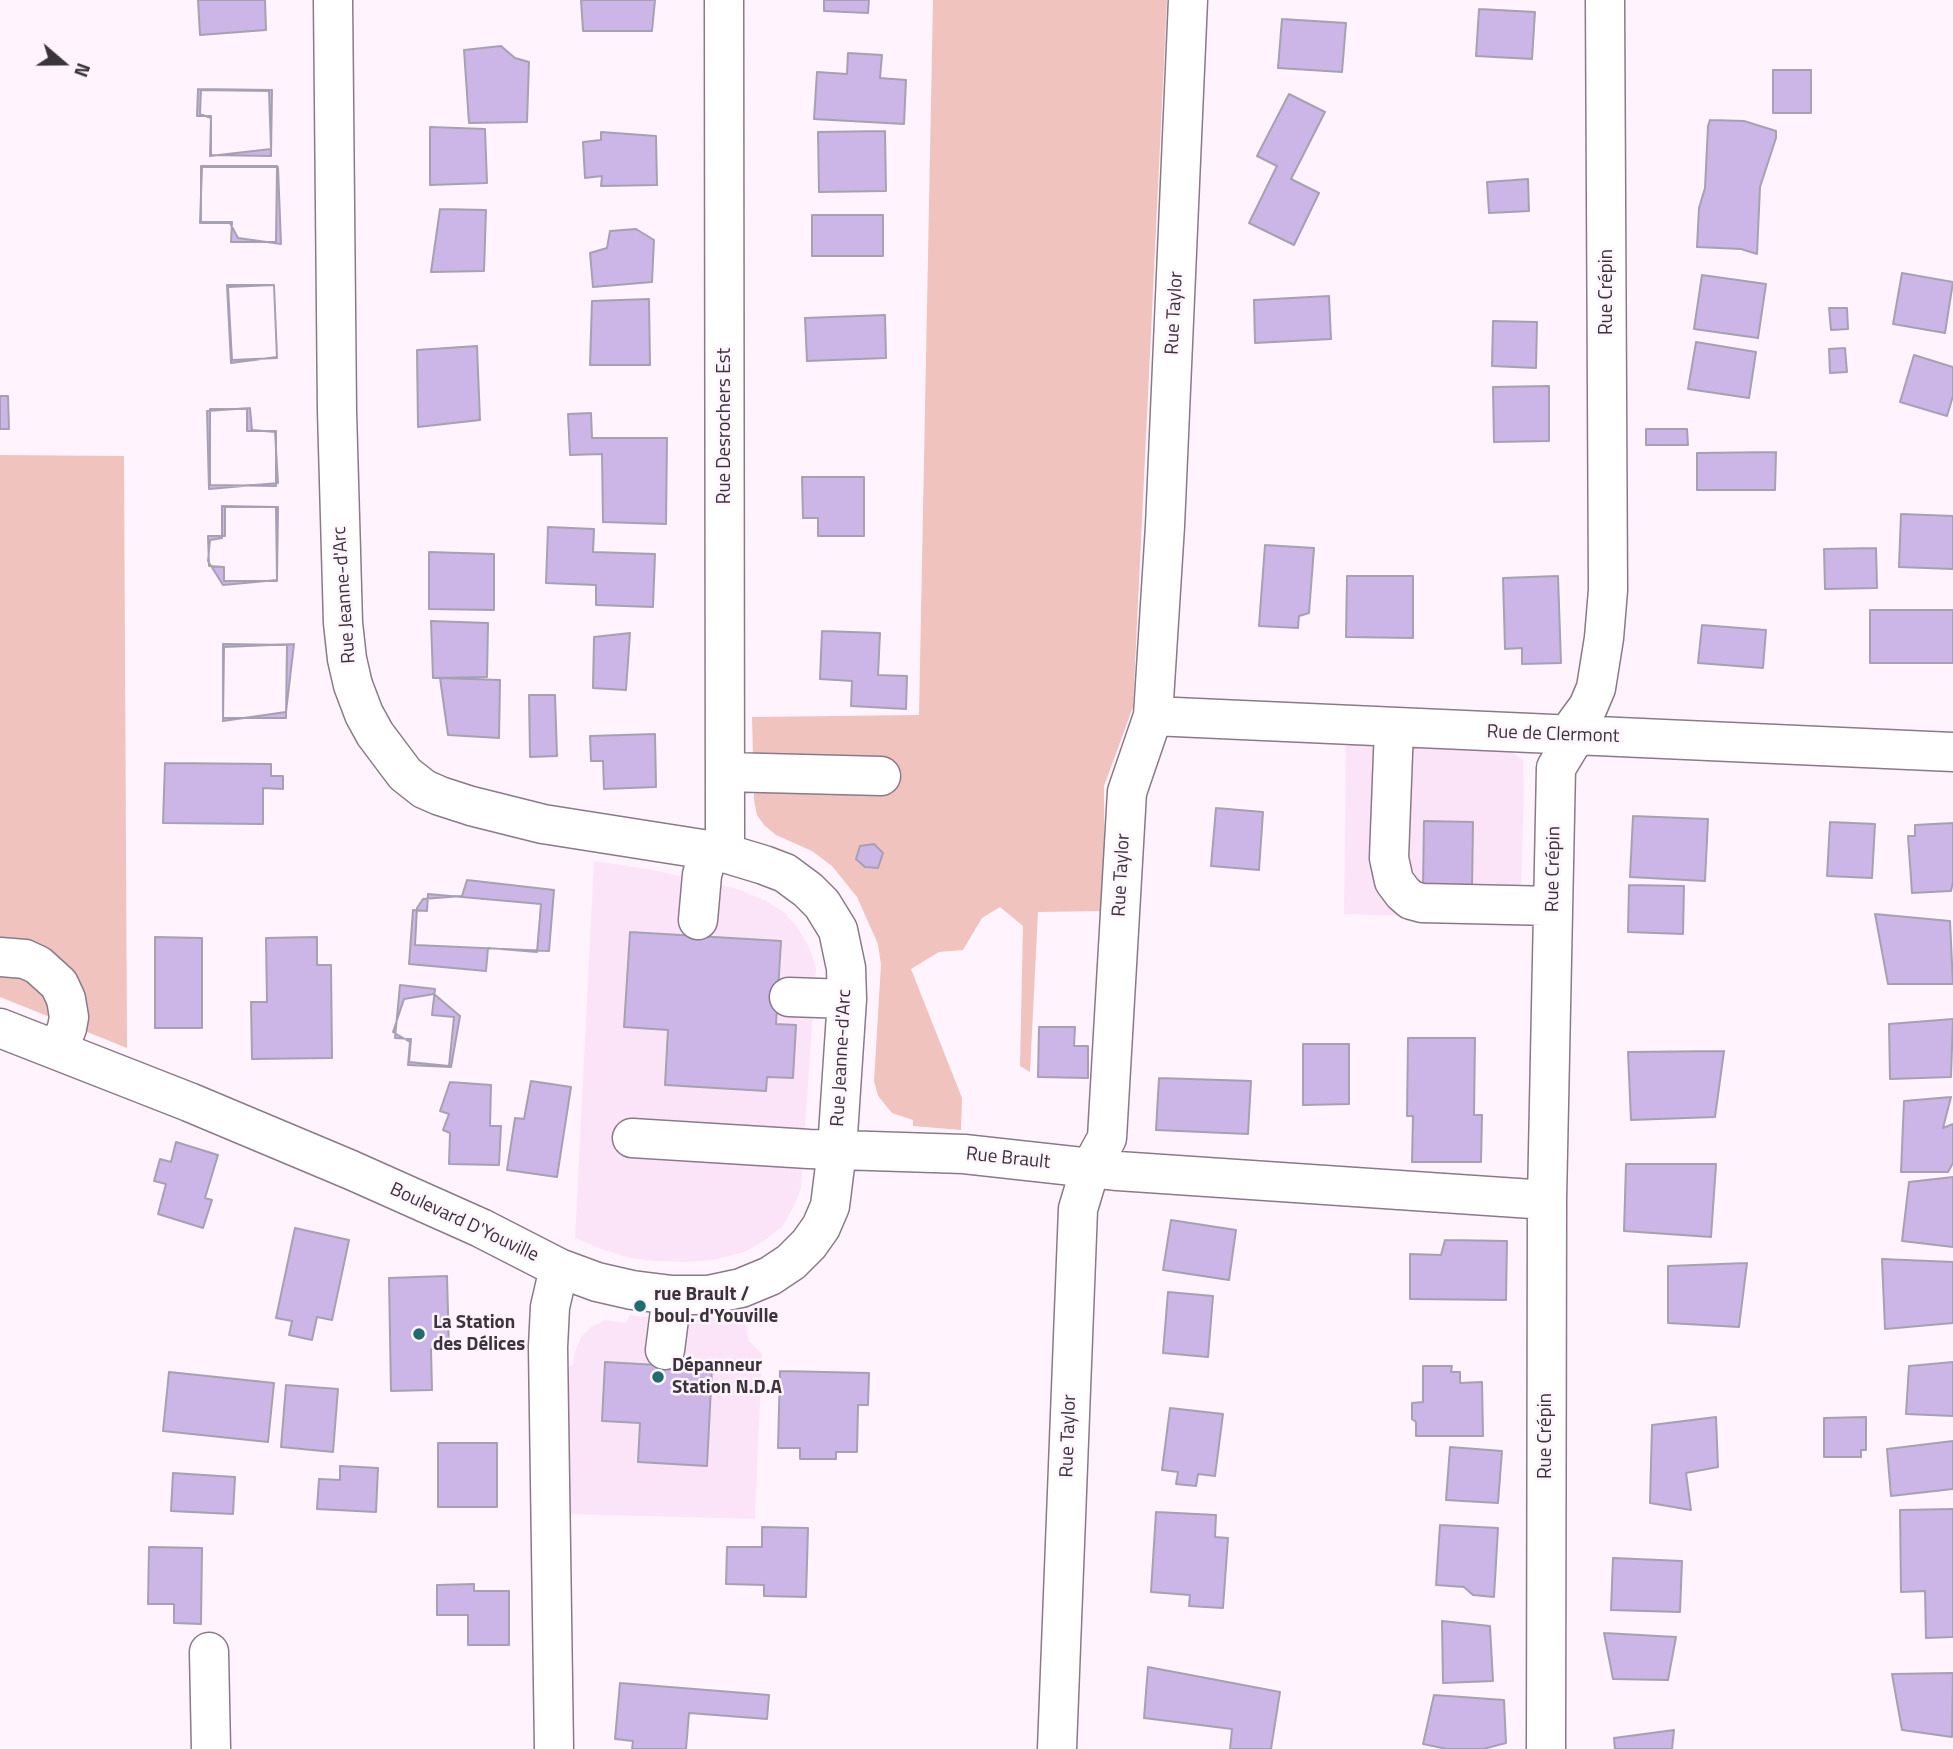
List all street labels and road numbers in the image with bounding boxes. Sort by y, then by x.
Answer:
street label: Rue Crépin [1596,249,1618,335]
street label: Rue Taylor [1161,271,1189,355]
street label: Rue Desrochers Est [714,348,736,504]
street label: Rue Jeanne-d'Arc [329,526,361,664]
street label: Rue de Clermont [1486,721,1620,749]
street label: Rue Crépin [1542,826,1566,912]
street label: Rue Taylor [1108,833,1136,917]
street label: Rue Jeanne-d'Arc [827,989,857,1127]
street label: Rue Brault [965,1143,1051,1175]
street label: Boulevard D'Youville [386,1179,542,1267]
street label: Rue Crépin [1535,1393,1557,1479]
street label: Rue Taylor [1056,1394,1082,1478]

